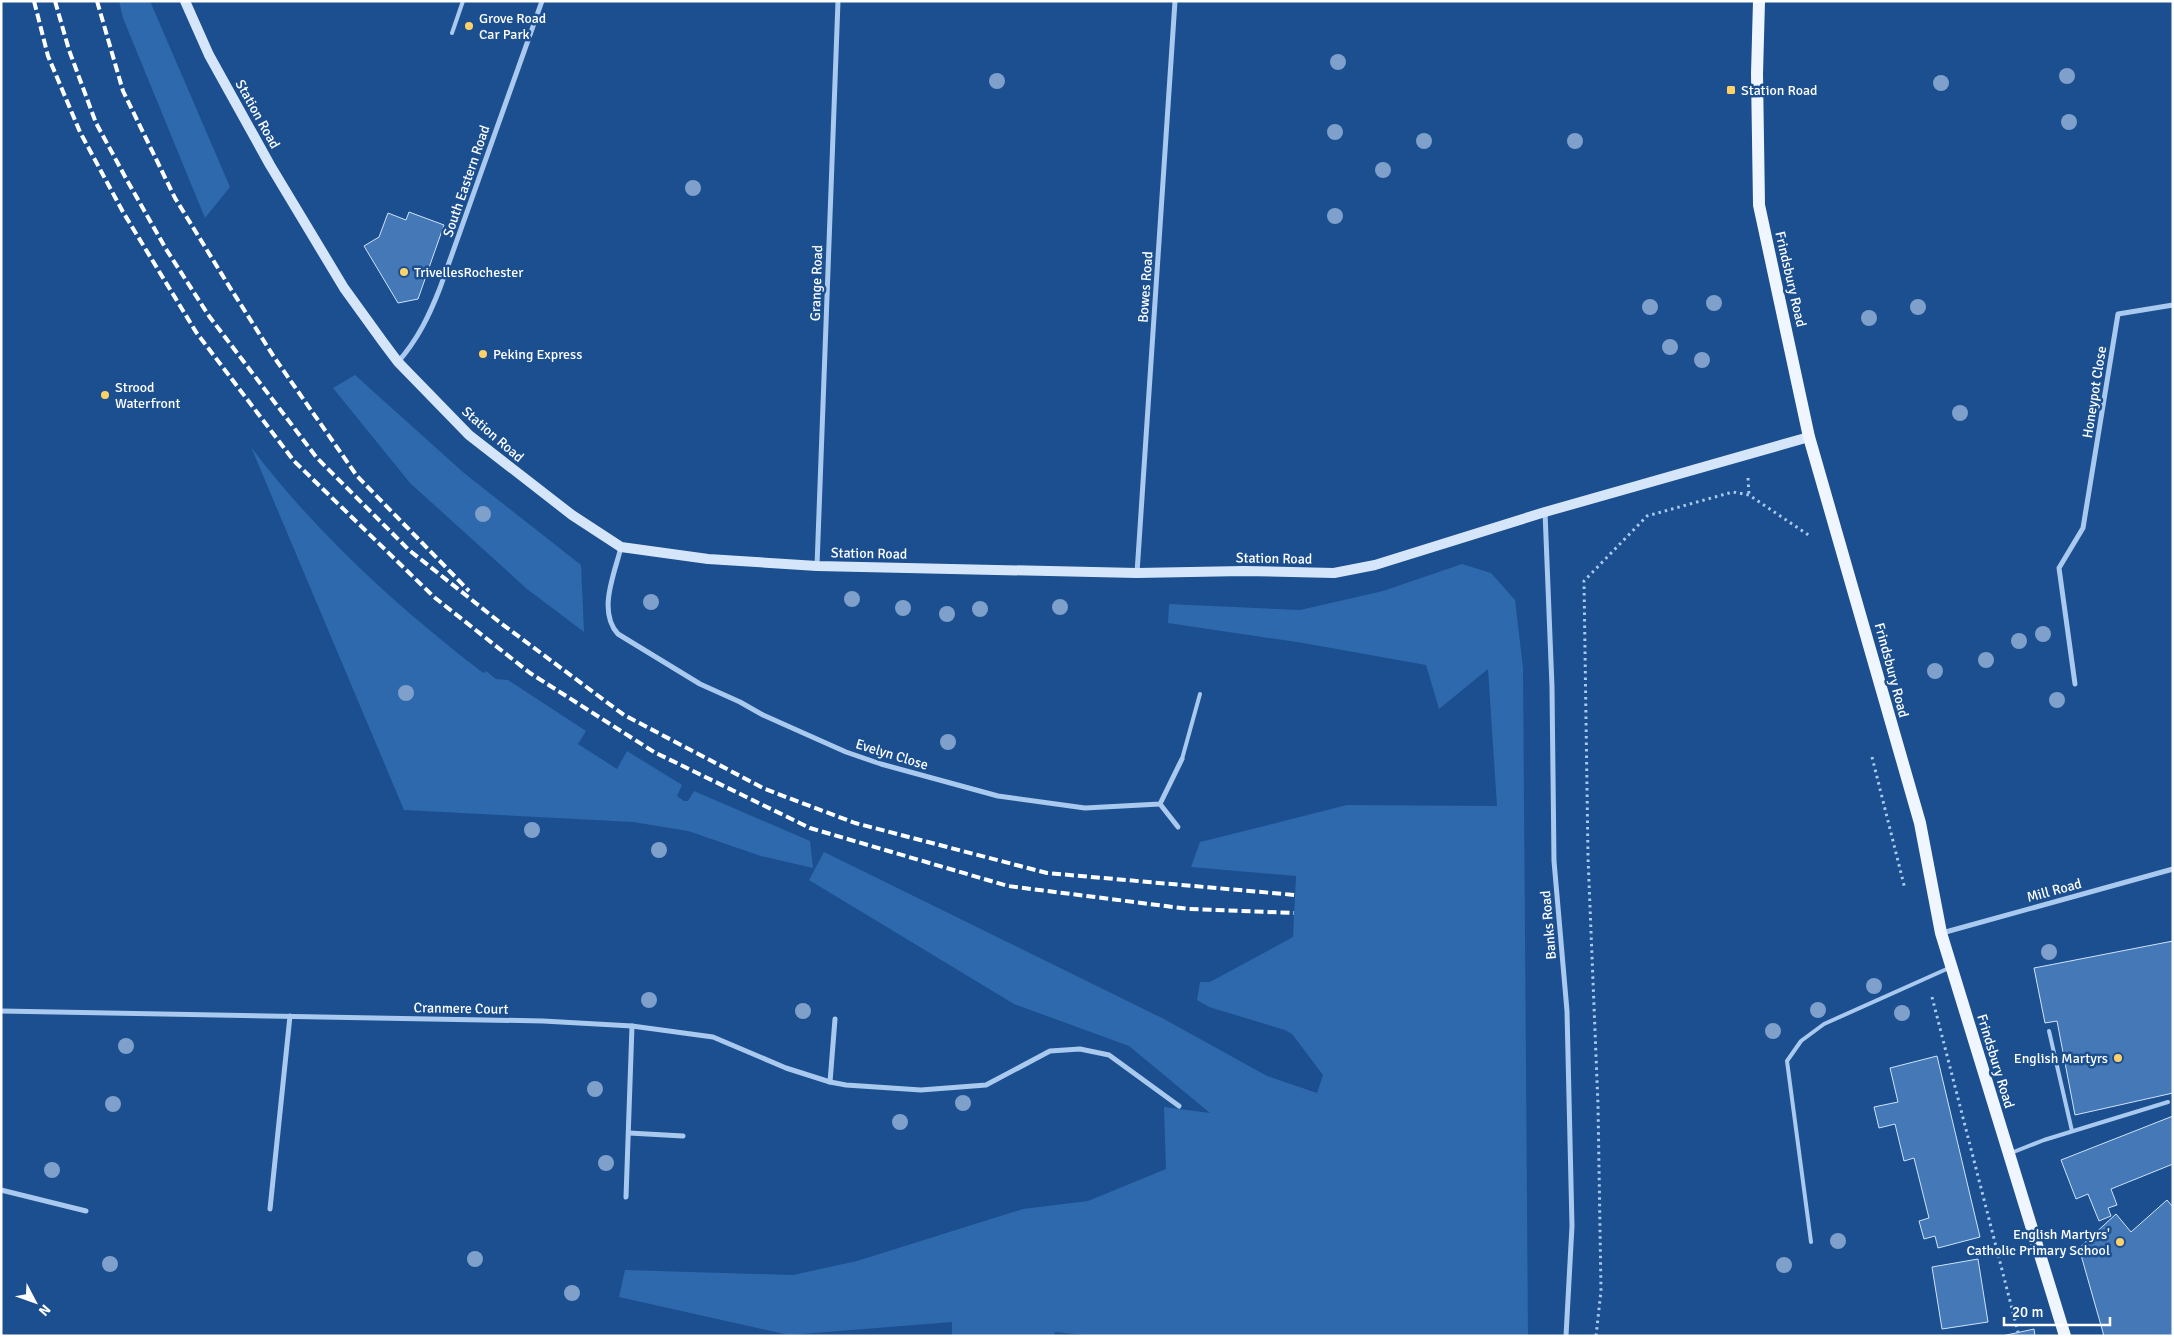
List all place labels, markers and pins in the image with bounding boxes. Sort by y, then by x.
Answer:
place label: Grove Road Car Park [479,10,546,43]
marker: Grove Road Car Park [463,20,475,32]
place label: Station Road [1741,82,1817,99]
marker: Station Road [1725,84,1737,96]
place label: TrivellesRochester [414,264,524,281]
marker: TrivellesRochester [398,266,410,278]
place label: Peking Express [493,346,582,363]
marker: Peking Express [477,348,489,360]
place label: Strood Waterfront [115,379,180,412]
marker: Strood Waterfront [99,389,111,401]
place label: English Martyrs [2014,1050,2108,1067]
marker: English Martyrs [2112,1052,2124,1064]
place label: English Martyrs' Catholic Primary School [1966,1226,2110,1259]
marker: English Martyrs' Catholic Primary School [2114,1236,2126,1248]

